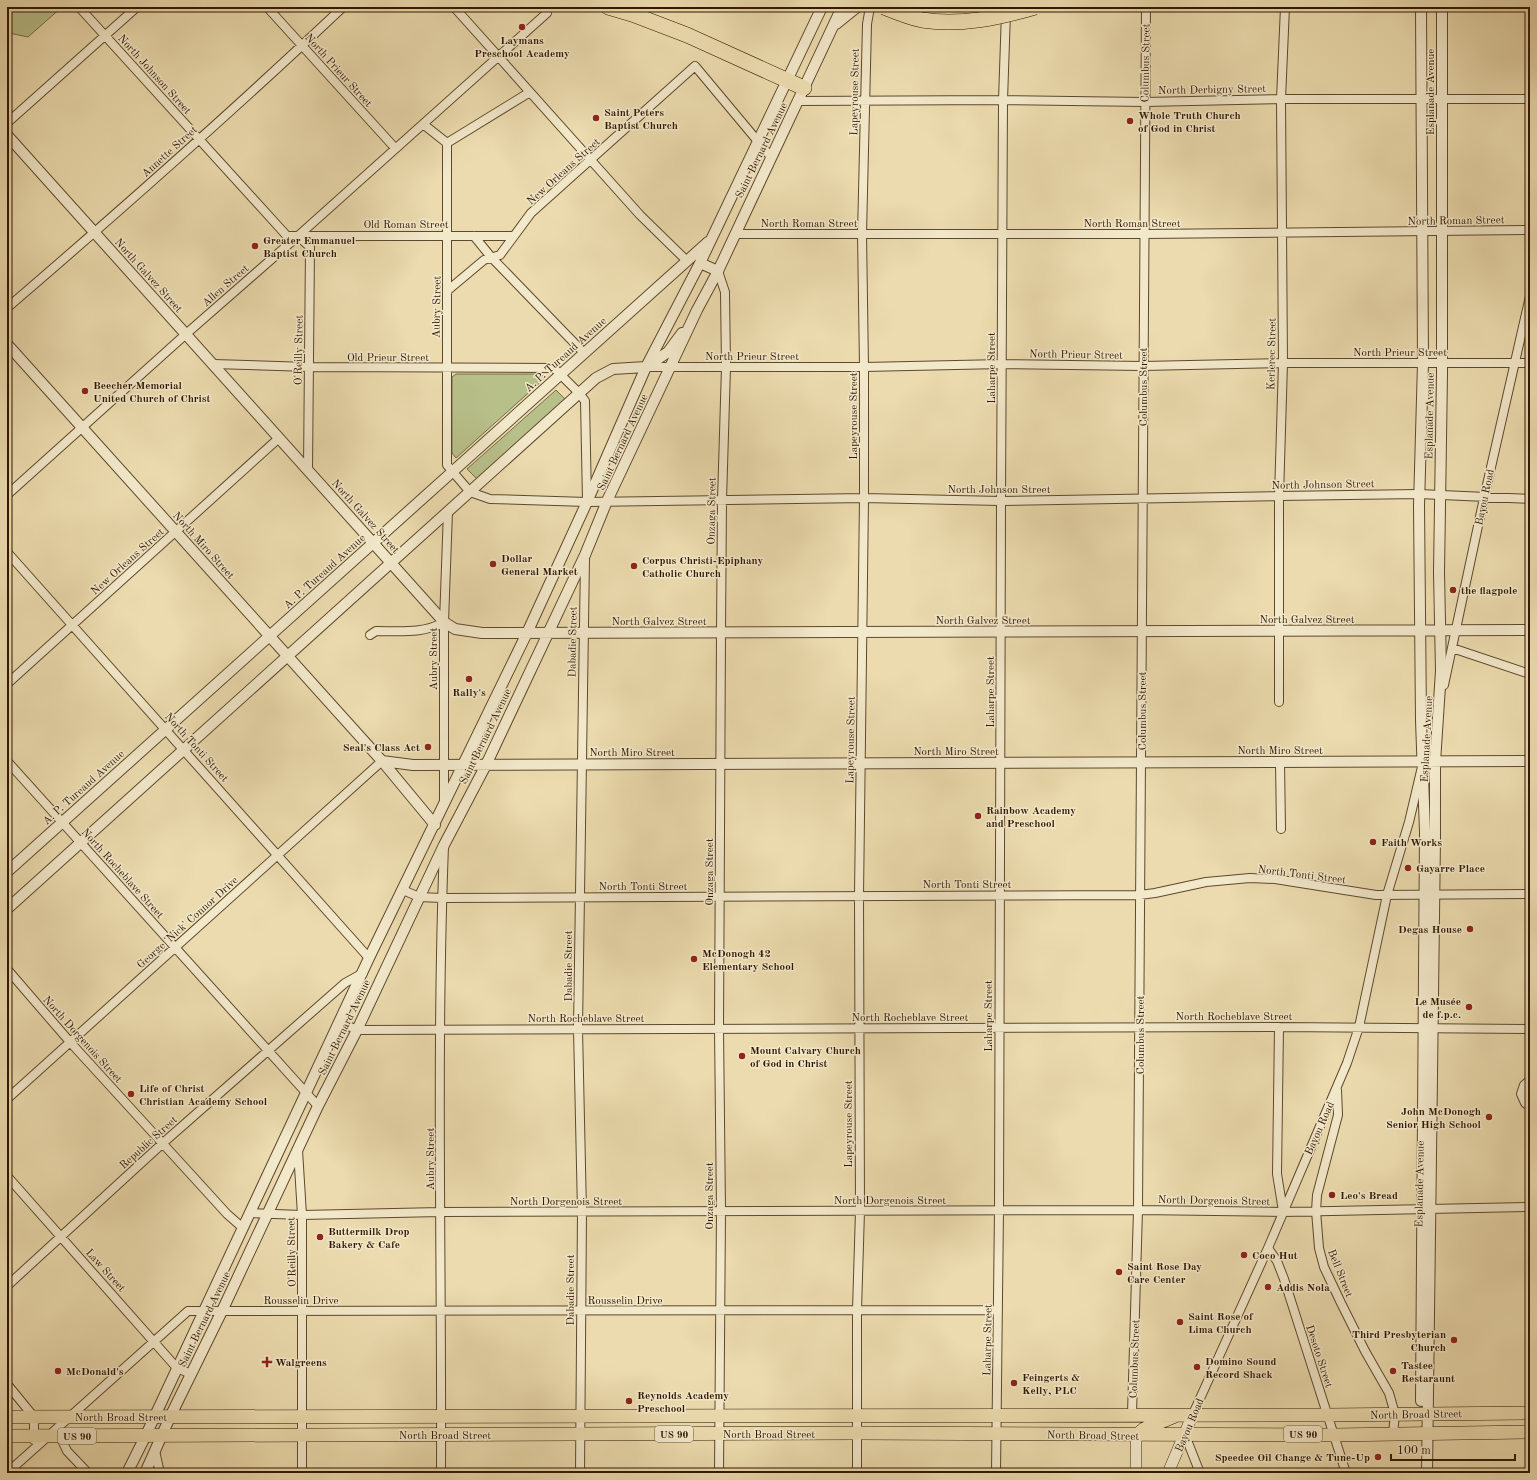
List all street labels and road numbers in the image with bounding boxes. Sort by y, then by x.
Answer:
street label: Columbus Street [1140,23,1153,103]
street label: North Prieur Street [302,32,374,110]
street label: North Johnson Street [115,33,193,117]
street label: Lapeyrouse Street [849,48,862,136]
street label: Esplanade Avenue [1426,49,1437,135]
street label: North Derbigny Street [1158,84,1266,97]
street label: Saint Bernard Avenue [734,101,790,200]
street label: Annette Street [140,124,200,180]
street label: New Orleans Street [525,137,603,208]
street label: North Roman Street [1407,215,1505,228]
street label: North Roman Street [760,219,858,230]
street label: North Roman Street [1083,219,1181,230]
street label: Old Roman Street [363,220,449,231]
street label: North Galvez Street [112,237,184,315]
street label: Allen Street [201,263,251,309]
street label: Aubry Street [431,276,444,338]
street label: O'Reilly Street [293,315,306,385]
street label: A. P. Tureaud Avenue [523,316,609,395]
street label: Kerlerec Street [1266,318,1279,390]
street label: Laharpe Street [987,332,998,404]
street label: Columbus Street [1139,347,1150,426]
street label: North Prieur Street [1353,348,1447,359]
street label: North Prieur Street [1029,349,1123,362]
street label: North Prieur Street [705,352,799,363]
street label: Old Prieur Street [347,353,429,364]
street label: Lapeyrouse Street [849,372,860,460]
street label: Esplanade Avenue [1424,373,1437,459]
street label: Saint Bernard Avenue [596,393,651,492]
street label: Bayou Road [1474,468,1497,526]
street label: Onzaga Street [706,477,719,545]
street label: North Galvez Street [329,478,401,556]
street label: North Johnson Street [1271,479,1375,492]
street label: North Johnson Street [947,485,1051,496]
street label: North Miro Street [170,510,236,582]
street label: New Orleans Street [89,527,167,598]
street label: A. P. Tureaud Avenue [282,533,368,612]
street label: Dabadie Street [567,606,580,678]
street label: North Galvez Street [1259,615,1355,626]
street label: North Galvez Street [935,616,1031,627]
street label: North Galvez Street [611,617,707,628]
street label: Aubry Street [429,628,440,690]
street label: Laharpe Street [986,656,997,728]
street label: Columbus Street [1138,671,1149,750]
street label: Saint Bernard Avenue [458,687,514,786]
street label: Lapeyrouse Street [845,696,858,784]
street label: Esplanade Avenue [1420,696,1435,783]
street label: North Tonti Street [162,711,230,785]
street label: North Miro Street [1237,746,1323,757]
street label: North Miro Street [913,747,999,758]
street label: North Miro Street [589,748,675,759]
street label: A. P. Tureaud Avenue [41,749,127,828]
street label: North Rocheblave Street [79,827,165,921]
street label: Onzaga Street [705,838,716,906]
street label: North Tonti Street [1257,865,1347,886]
street label: George 'Nick' Connor Drive [135,875,241,971]
street label: North Tonti Street [923,880,1012,891]
street label: North Tonti Street [599,882,688,893]
street label: Dabadie Street [564,930,575,1002]
street label: Saint Bernard Avenue [317,978,373,1077]
street label: Laharpe Street [984,980,995,1052]
street label: North Dorgenois Street [40,995,124,1086]
street label: Columbus Street [1136,995,1147,1074]
street label: North Rocheblave Street [1176,1012,1293,1023]
street label: North Rocheblave Street [852,1013,969,1024]
street label: North Rocheblave Street [528,1014,645,1025]
street label: Lapeyrouse Street [844,1080,855,1168]
street label: Bayou Road [1304,1100,1337,1157]
street label: Republic Street [118,1114,180,1172]
street label: Aubry Street [426,1128,437,1190]
street label: Esplanade Avenue [1414,1141,1427,1227]
street label: Onzaga Street [705,1162,716,1230]
street label: North Dorgenois Street [1158,1195,1270,1208]
street label: North Dorgenois Street [834,1196,946,1207]
street label: North Dorgenois Street [510,1197,622,1208]
street label: O'Reilly Street [286,1217,299,1287]
street label: Law Street [83,1248,127,1295]
street label: Bell Street [1325,1248,1354,1299]
street label: Dabadie Street [566,1254,577,1326]
street label: Saint Bernard Avenue [177,1270,233,1369]
street label: Rousselin Drive [263,1296,339,1307]
street label: Rousselin Drive [587,1296,663,1307]
street label: Laharpe Street [982,1304,995,1376]
street label: Columbus Street [1129,1319,1142,1399]
street label: Desoto Street [1303,1324,1334,1389]
street label: Bayou Road [1174,1397,1207,1454]
street label: North Broad Street [1370,1409,1462,1422]
street label: North Broad Street [75,1413,167,1424]
road number: US 90 [655,1426,693,1442]
road number: US 90 [1284,1426,1322,1442]
road number: US 90 [58,1428,96,1444]
street label: North Broad Street [723,1430,815,1441]
street label: North Broad Street [1047,1430,1139,1443]
street label: North Broad Street [399,1431,491,1442]

